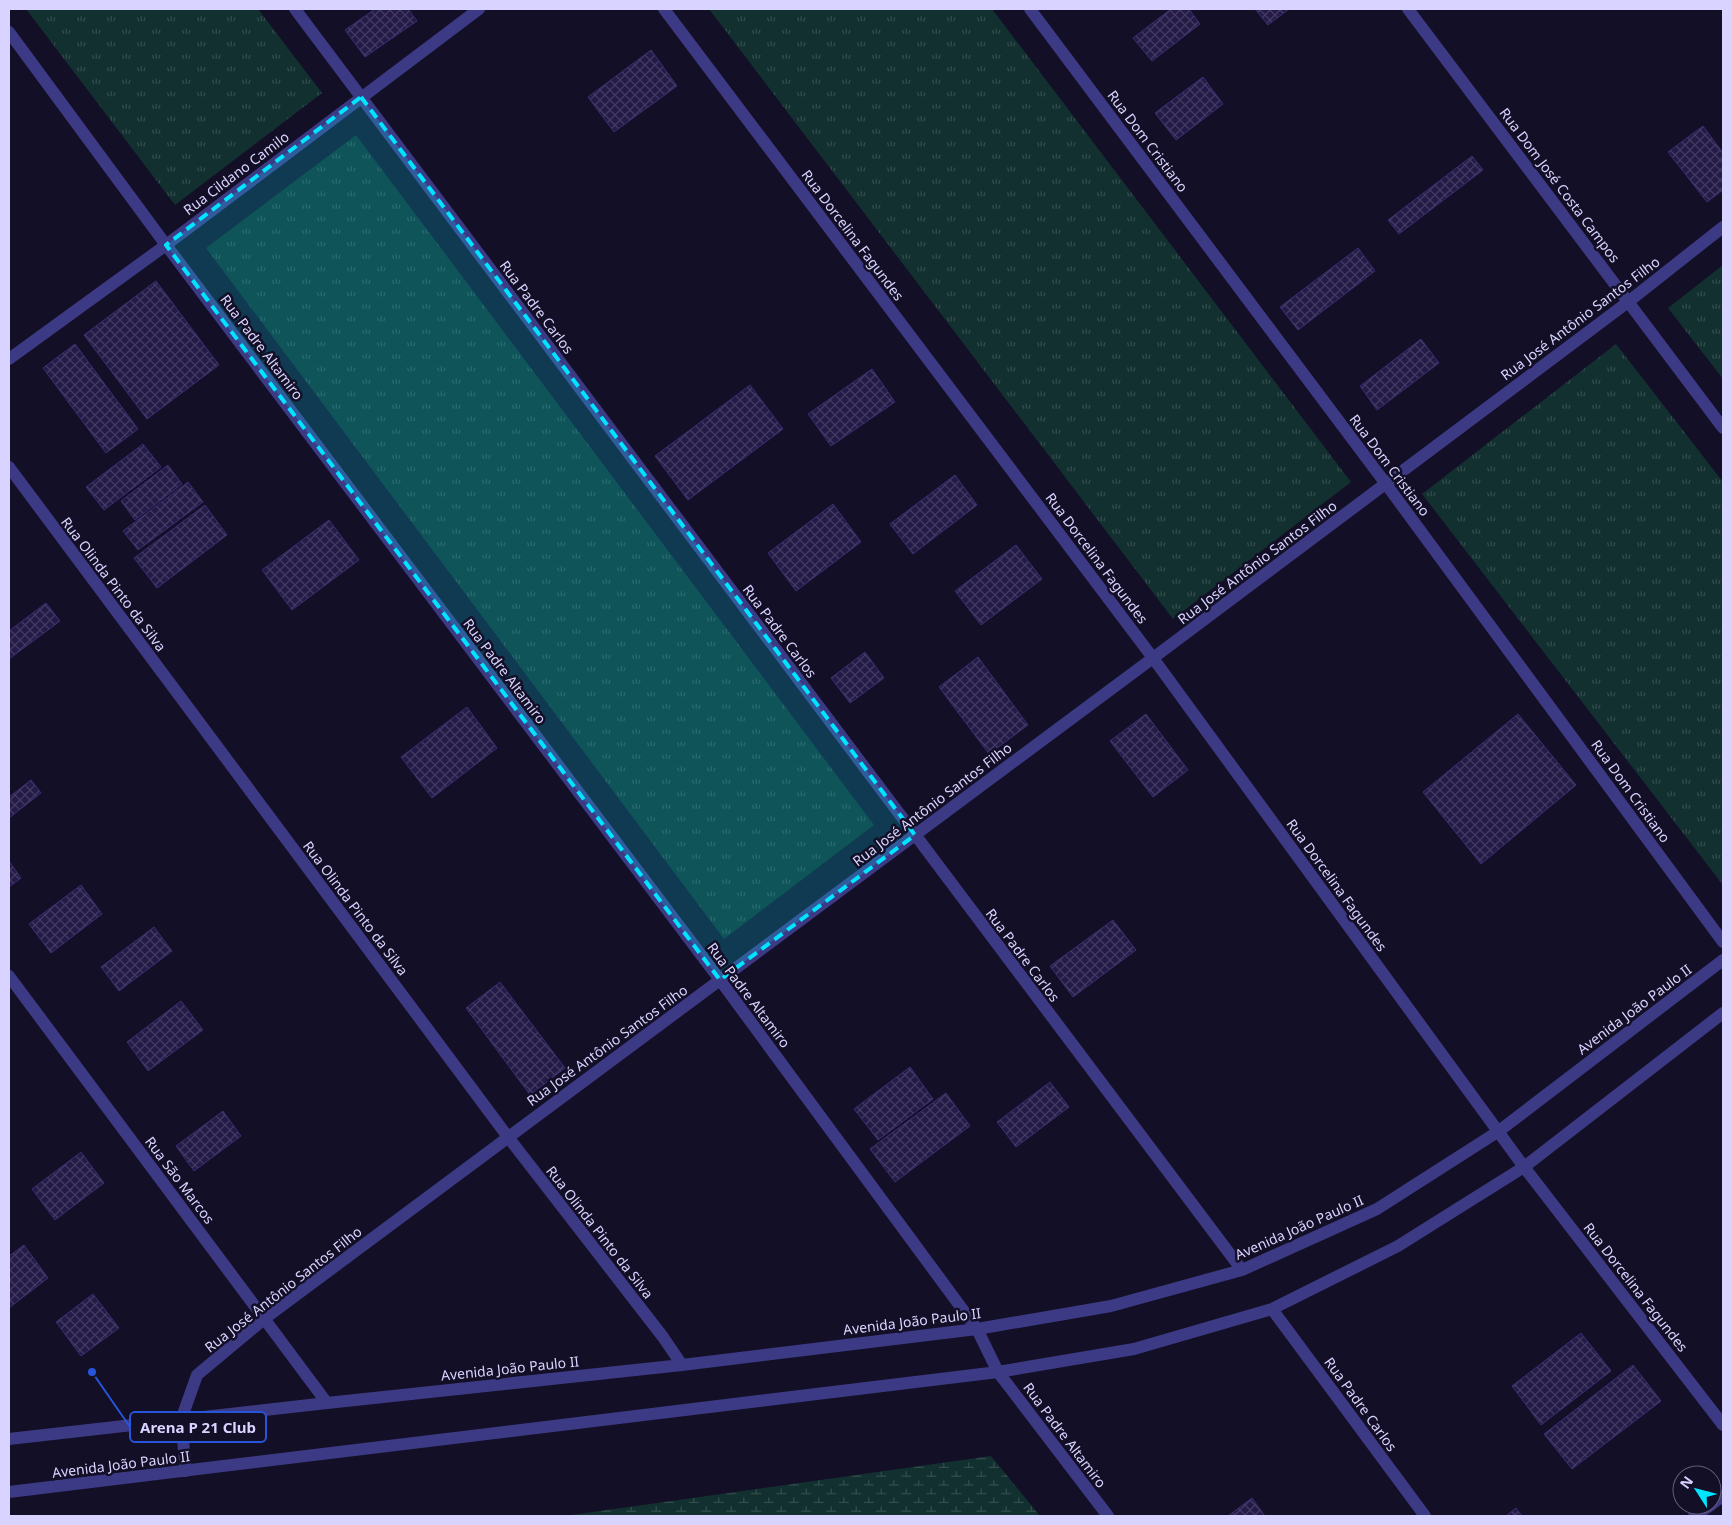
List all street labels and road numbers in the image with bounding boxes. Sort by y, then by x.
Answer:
street label: Rua Dom Cristiano [1103,86,1193,196]
street label: Rua Dom José Costa Campos [1496,104,1625,266]
street label: Rua Cildano Camilo [179,127,293,219]
street label: Rua Dorcelina Fagundes [797,166,909,305]
street label: Rua José Antônio Santos Filho [1497,252,1663,384]
street label: Rua Padre Carlos [496,257,578,358]
street label: Rua Padre Altamiro [216,291,308,403]
street label: Rua Dom Cristiano [1345,410,1435,520]
street label: Rua Dorcelina Fagundes [1041,489,1153,628]
street label: Rua José Antônio Santos Filho [1174,496,1340,628]
street label: Rua Olinda Pinto da Silva [57,513,171,655]
street label: Rua Padre Carlos [739,581,821,682]
street label: Rua Padre Altamiro [459,615,551,727]
street label: Rua Dom Cristiano [1587,736,1675,846]
street label: Rua José Antônio Santos Filho [849,738,1015,870]
street label: Rua Dorcelina Fagundes [1283,815,1392,955]
street label: Rua Olinda Pinto da Silva [299,837,413,979]
street label: Rua Padre Carlos [982,905,1064,1006]
street label: Rua Padre Altamiro [703,939,795,1051]
street label: Avenida João Paulo II [1573,960,1695,1058]
street label: Rua José Antônio Santos Filho [523,980,691,1110]
street label: Rua São Marcos [141,1133,219,1228]
street label: Rua Olinda Pinto da Silva [542,1162,658,1302]
street label: Avenida João Paulo II [1232,1190,1366,1264]
street label: Rua Dorcelina Fagundes [1579,1218,1693,1356]
street label: Rua José Antônio Santos Filho [200,1222,366,1356]
street label: Avenida João Paulo II [842,1303,982,1339]
street label: Avenida João Paulo II [440,1351,580,1385]
street label: Rua Padre Carlos [1320,1353,1402,1455]
street label: Rua Padre Altamiro [1019,1379,1111,1491]
street label: Avenida João Paulo II [51,1446,191,1482]

